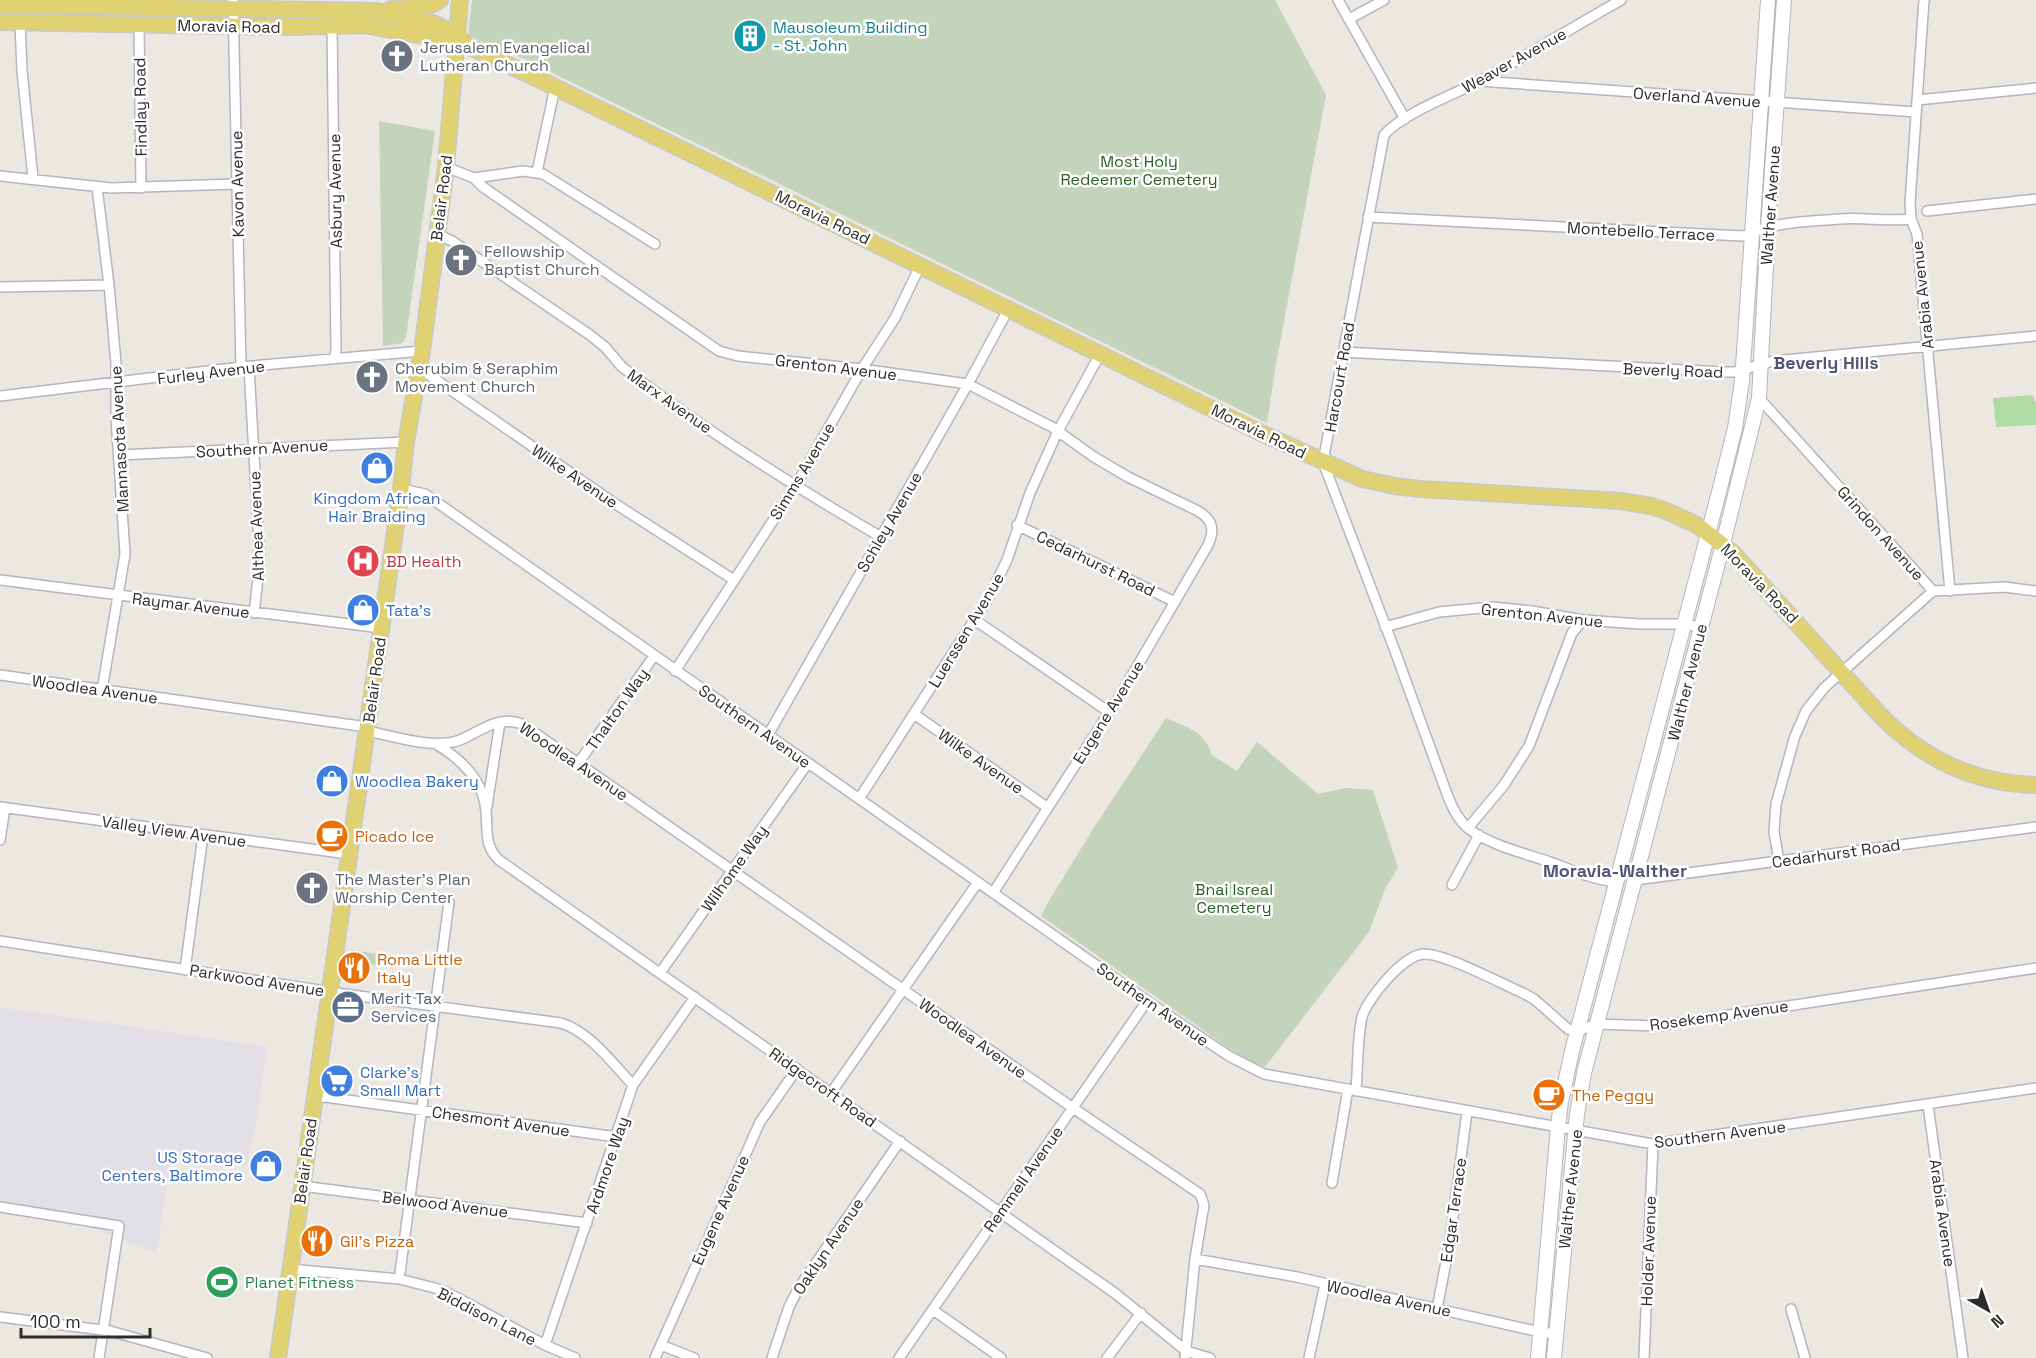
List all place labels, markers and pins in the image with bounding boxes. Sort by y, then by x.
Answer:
place label: Mausoleum Building - St. John [773,17,928,56]
building icon: Mausoleum Building - St. John [732,18,768,54]
place label: Jerusalem Evangelical Lutheran Church [420,37,590,76]
church icon: Jerusalem Evangelical Lutheran Church [379,38,415,74]
place label: Fellowship Baptist Church [484,241,600,280]
church icon: Fellowship Baptist Church [443,242,479,278]
place label: Cherubim & Seraphim Movement Church [395,358,558,397]
church icon: Cherubim & Seraphim Movement Church [354,359,390,395]
shop icon: Kingdom African Hair Braiding [359,450,395,486]
place label: Kingdom African Hair Braiding [314,488,441,527]
hospital icon: BD Health [345,543,381,579]
place label: BD Health [386,551,462,572]
shop icon: Tata's [345,592,381,628]
place label: Tata's [386,600,431,621]
shop icon: Woodlea Bakery [314,763,350,799]
place label: Woodlea Bakery [355,771,479,792]
cafe icon: Picado Ice [314,818,350,854]
place label: Picado Ice [355,826,434,847]
place label: The Master's Plan Worship Center [335,869,471,908]
church icon: The Master's Plan Worship Center [294,870,330,906]
place label: Roma Little Italy [377,949,463,988]
restaurant icon: Roma Little Italy [336,950,372,986]
place label: Merit Tax Services [371,988,442,1027]
office icon: Merit Tax Services [330,989,366,1025]
place label: Clarke's Small Mart [360,1062,441,1101]
supermarket icon: Clarke's Small Mart [319,1063,355,1099]
cafe icon: The Peggy [1531,1077,1567,1113]
place label: The Peggy [1572,1085,1654,1106]
place label: US Storage Centers, Baltimore [101,1147,243,1186]
shop icon: US Storage Centers, Baltimore [248,1148,284,1184]
restaurant icon: Gil's Pizza [299,1223,335,1259]
place label: Gil's Pizza [340,1231,414,1252]
sports icon: Planet Fitness [204,1264,240,1300]
place label: Planet Fitness [245,1272,354,1293]

